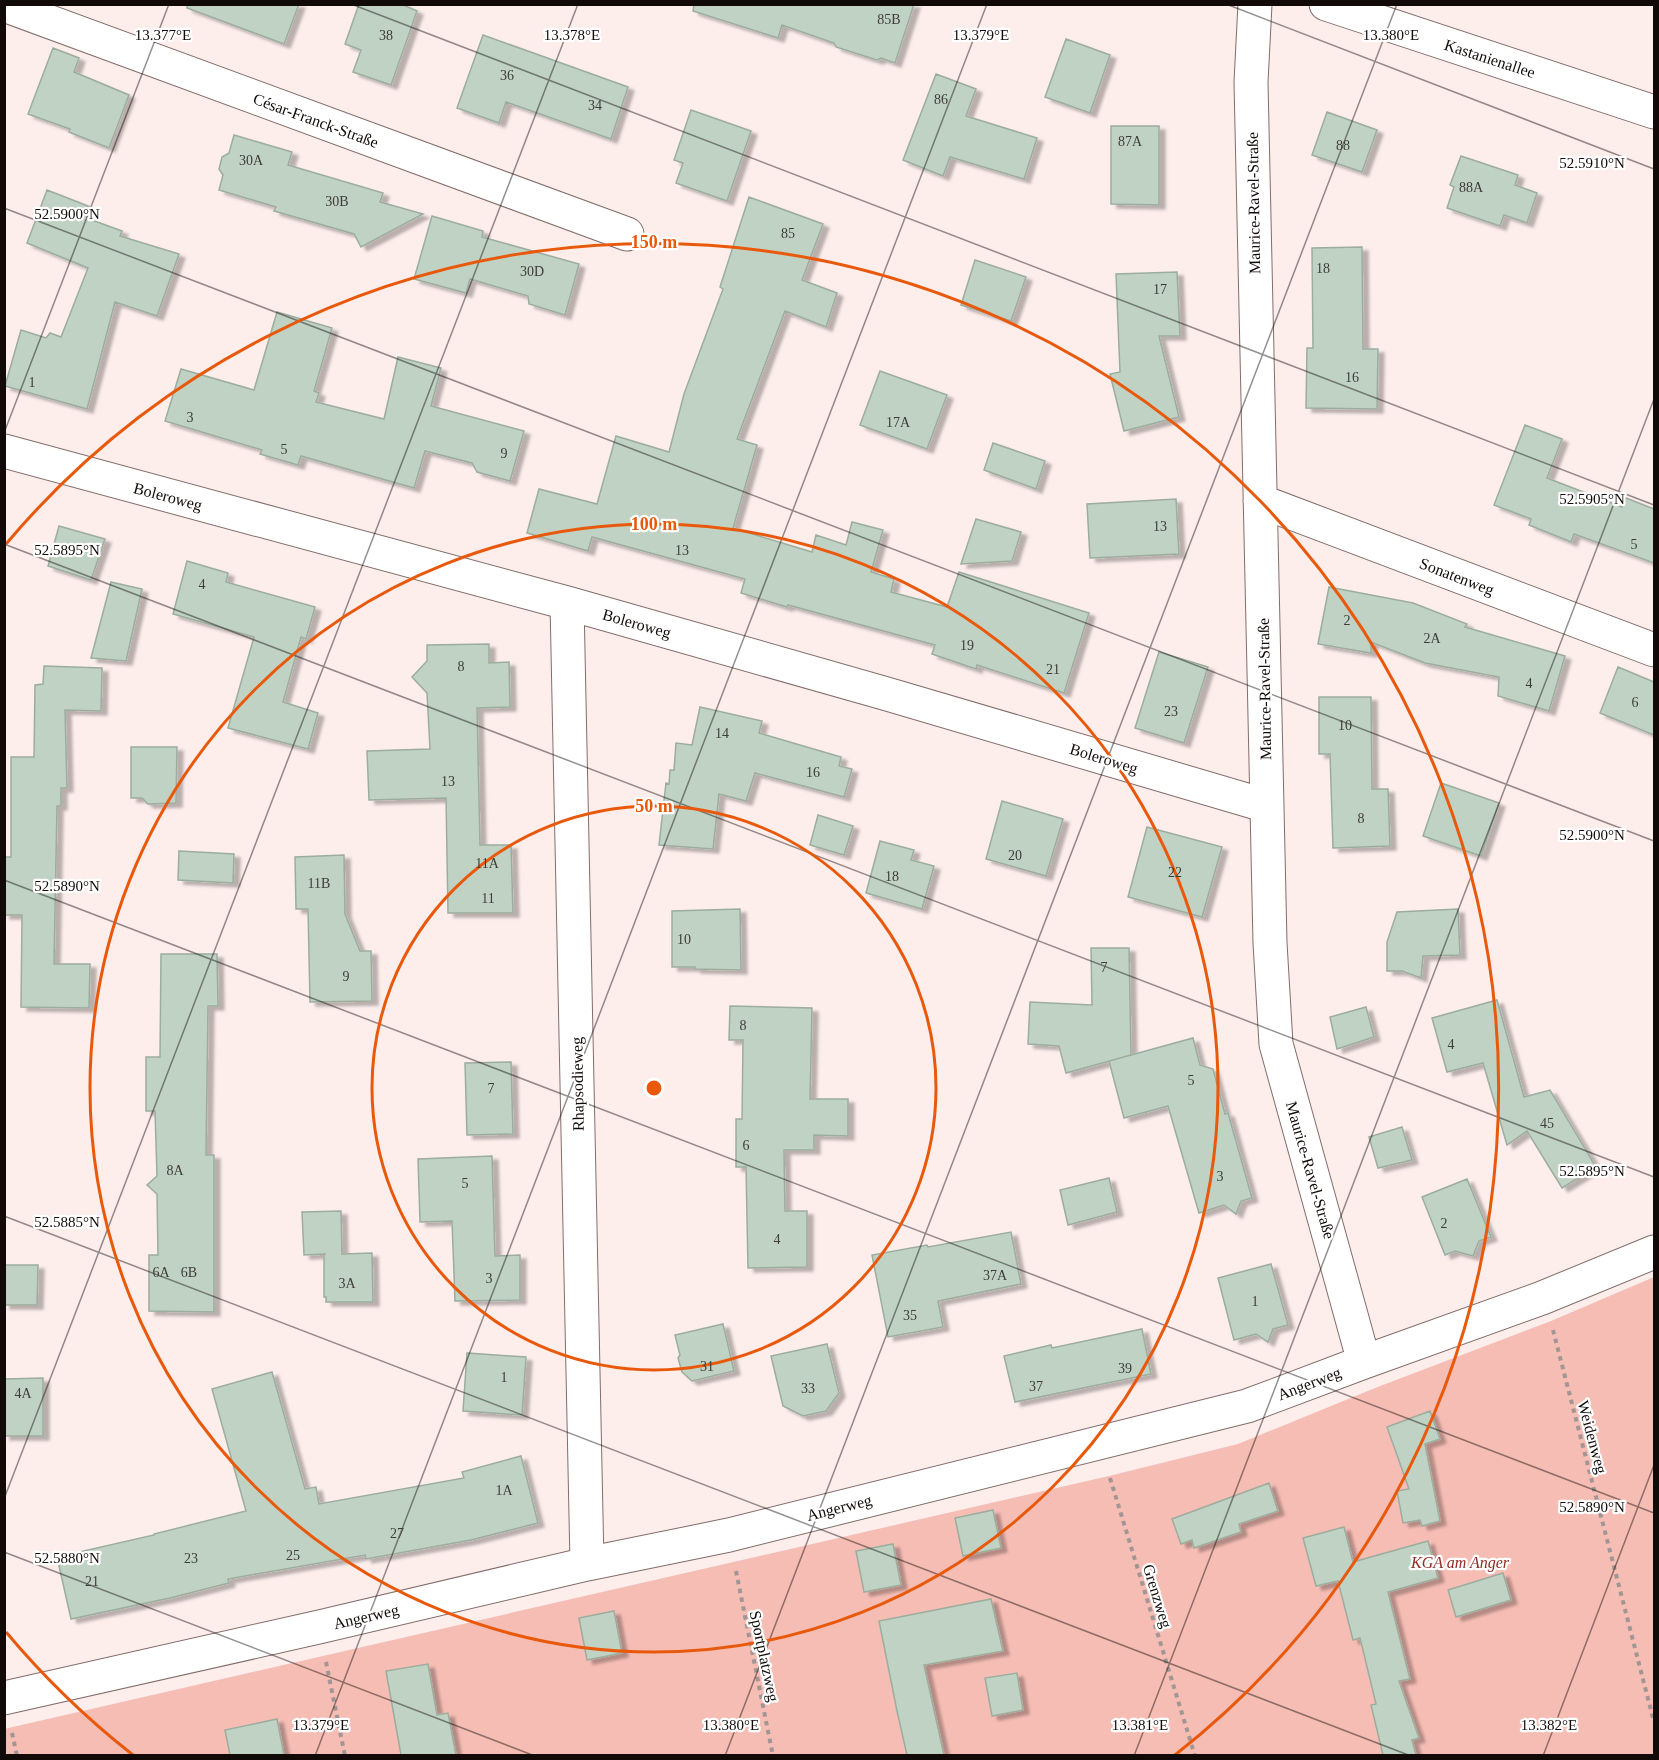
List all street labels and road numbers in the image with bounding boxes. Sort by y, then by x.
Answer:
street label: Kastanienallee [1442,36,1537,81]
street label: César-Franck-Straße [251,90,381,151]
street label: Maurice-Ravel-Straße [1244,132,1263,274]
street label: Boleroweg [132,479,204,515]
street label: Sonatenweg [1417,555,1496,599]
street label: Boleroweg [601,606,673,642]
street label: Maurice-Ravel-Straße [1255,618,1274,760]
street label: Boleroweg [1068,740,1140,778]
street label: Rhapsodieweg [568,1037,588,1131]
street label: Maurice-Ravel-Straße [1283,1099,1338,1241]
street label: Angerweg [1275,1364,1344,1404]
street label: Weidenweg [1574,1399,1610,1476]
street label: Angerweg [805,1491,874,1525]
street label: Grenzweg [1139,1562,1175,1630]
street label: Angerweg [332,1601,401,1633]
street label: Sportplatzweg [746,1609,782,1703]

